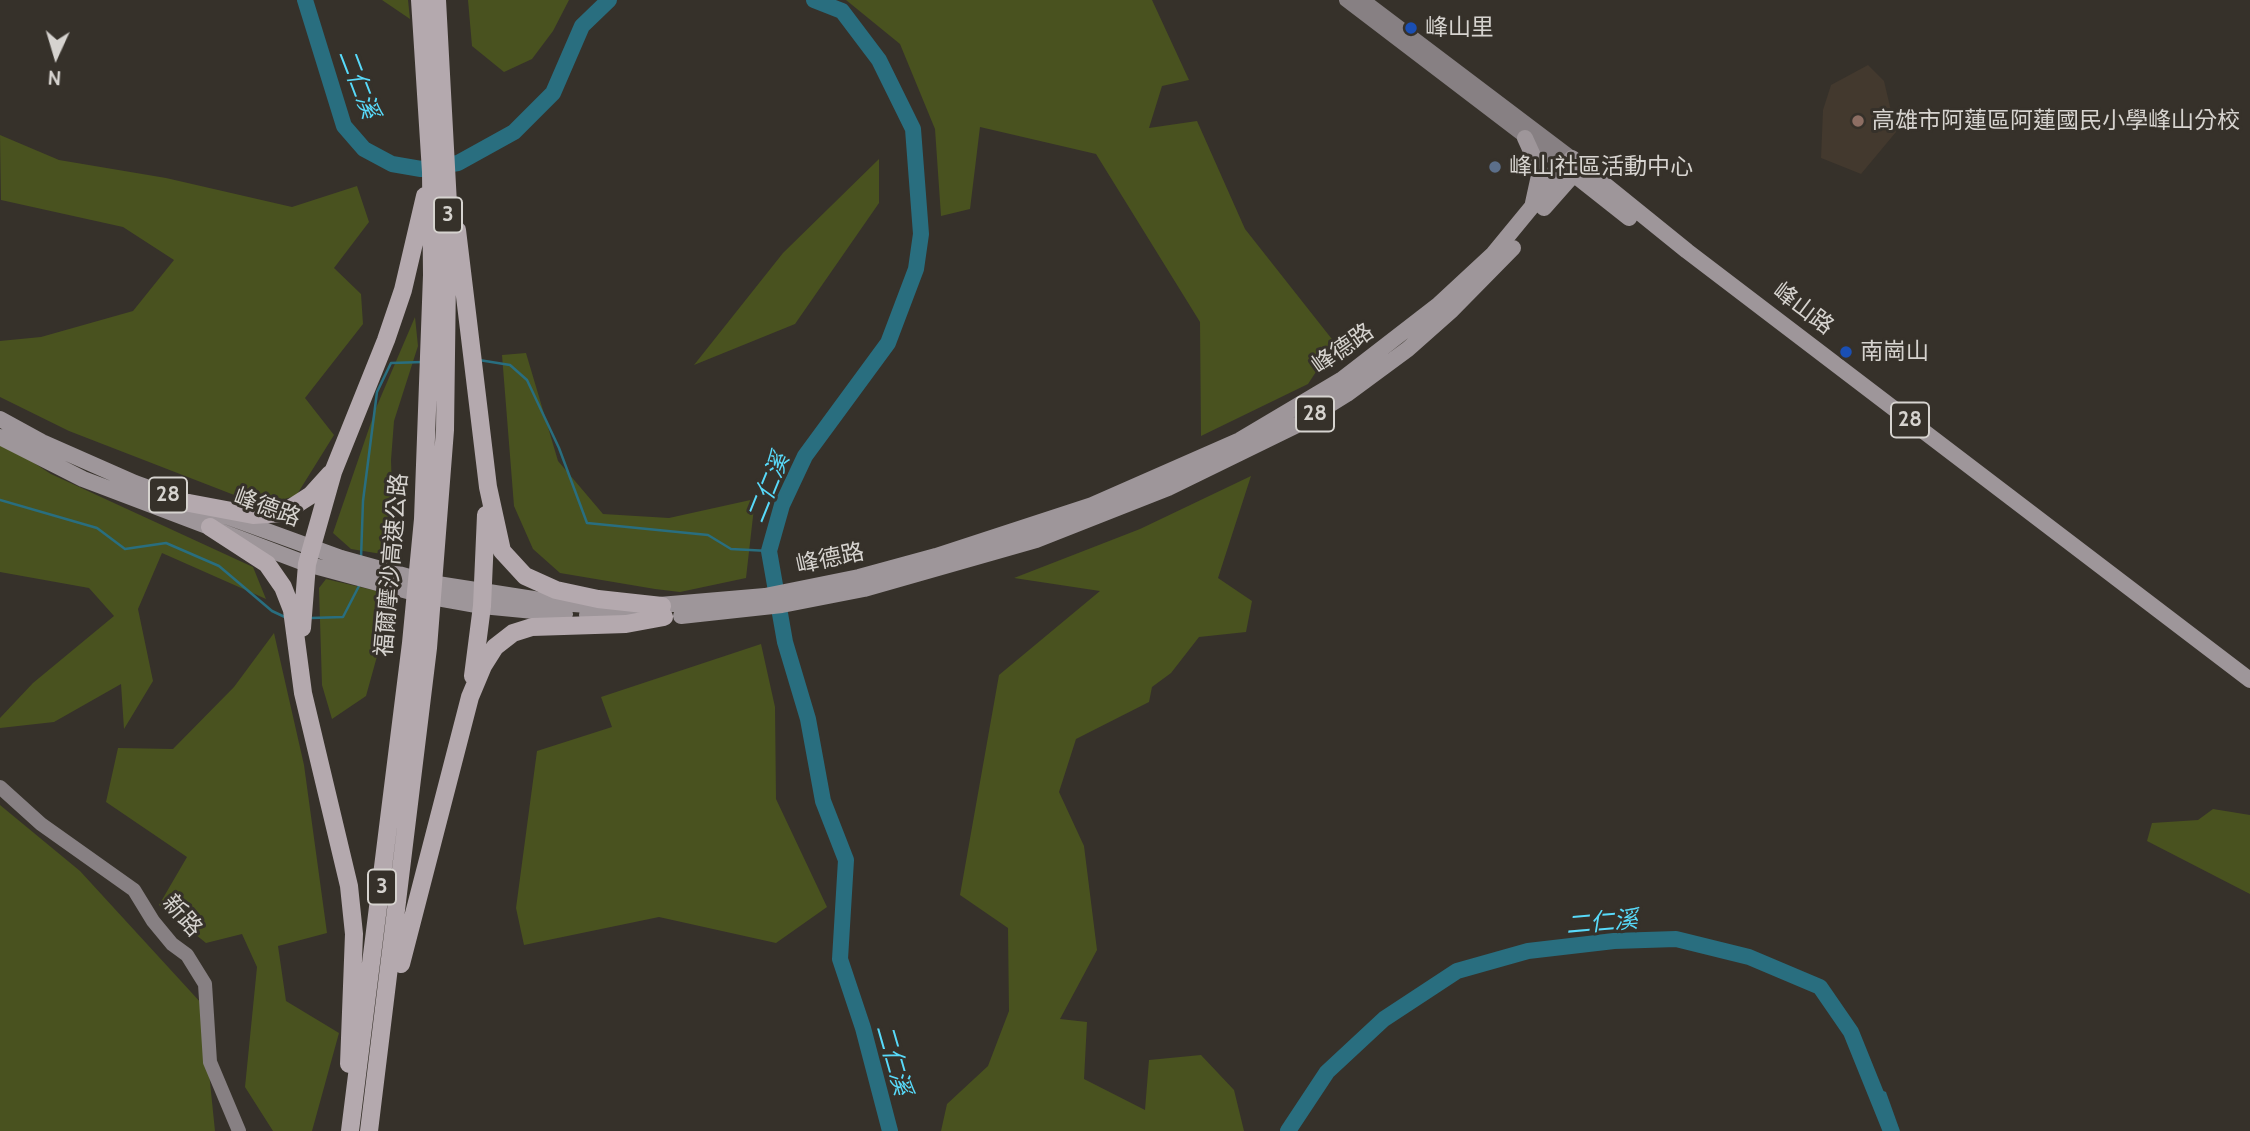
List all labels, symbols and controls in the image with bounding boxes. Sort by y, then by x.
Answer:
place label: 峰山里 [1425,14,1494,42]
marker: 峰山里 [1403,20,1419,36]
north arrow [21,21,91,91]
water label: 二仁溪 [332,45,384,123]
text: N [47,66,62,89]
place label: 高雄市阿蓮區阿蓮國民小學峰山分校 [1872,107,2240,135]
marker: 高雄市阿蓮區阿蓮國民小學峰山分校 [1850,113,1866,129]
place label: 峰山社區活動中心 [1509,153,1693,181]
marker: 峰山社區活動中心 [1487,159,1503,175]
road number: 3 [434,198,462,232]
street label: 峰山路 [1767,277,1839,341]
street label: 峰德路 [1307,318,1379,380]
place label: 南崗山 [1860,338,1929,366]
marker: 南崗山 [1838,344,1854,360]
road number: 28 [1296,396,1334,432]
road number: 28 [1891,402,1929,438]
water label: 二仁溪 [742,449,796,527]
street label: 福爾摩沙高速公路 [370,472,414,658]
road number: 28 [149,477,187,512]
street label: 峰德路 [230,483,304,533]
street label: 峰德路 [793,538,867,580]
road number: 3 [368,870,396,904]
street label: 新路 [156,890,208,942]
water label: 二仁溪 [1565,906,1639,940]
water label: 二仁溪 [869,1021,917,1099]

